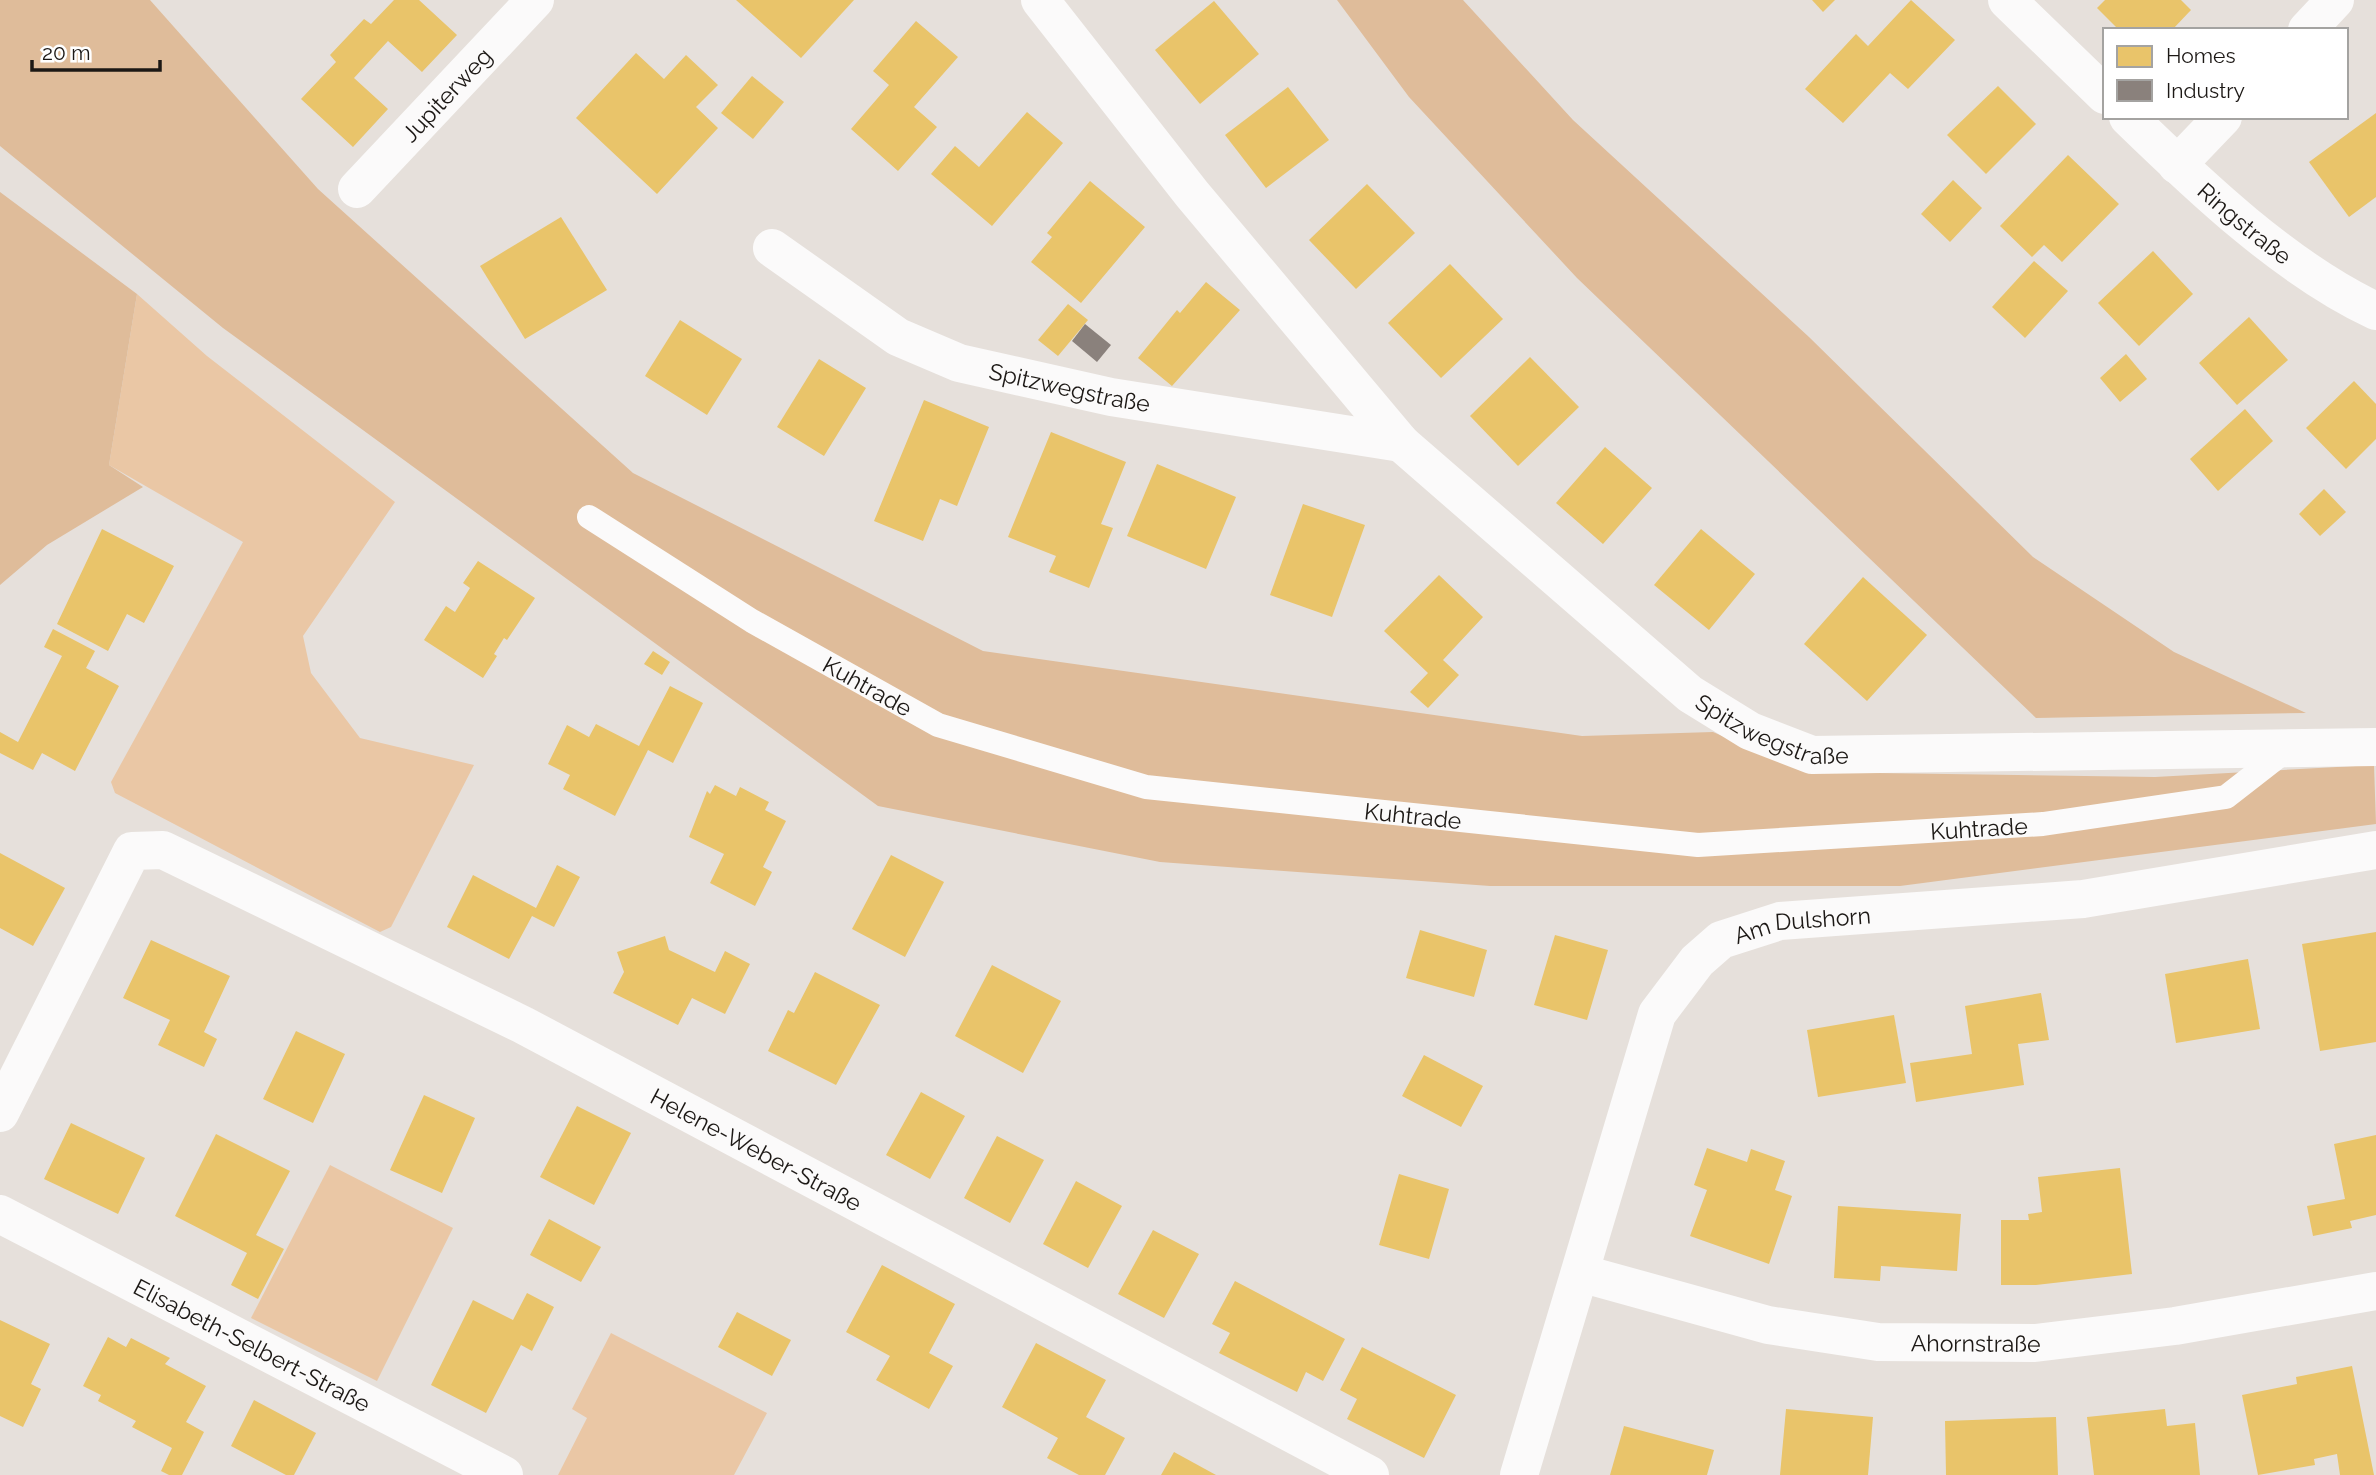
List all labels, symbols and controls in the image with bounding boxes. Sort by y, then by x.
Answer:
scale bar [32,28,159,72]
legend [2103,28,2348,119]
text: 20 m [42,40,90,65]
street label: Jupiterweg [396,42,497,147]
text: Homes [2166,43,2236,68]
text: Industry [2166,78,2245,103]
street label: Ringstraße [2193,177,2297,269]
street label: Spitzwegstraße [987,357,1152,417]
street label: Kuhtrade [819,650,917,721]
street label: Spitzwegstraße [1691,688,1849,769]
street label: Kuhtrade [1363,797,1463,834]
street label: Kuhtrade [1929,811,2028,844]
street label: Am Dulshorn [1730,901,1872,949]
street label: Helene-Weber-Straße [646,1082,866,1216]
street label: Elisabeth-Selbert-Straße [129,1272,375,1417]
street label: Ahornstraße [1911,1329,2041,1357]

